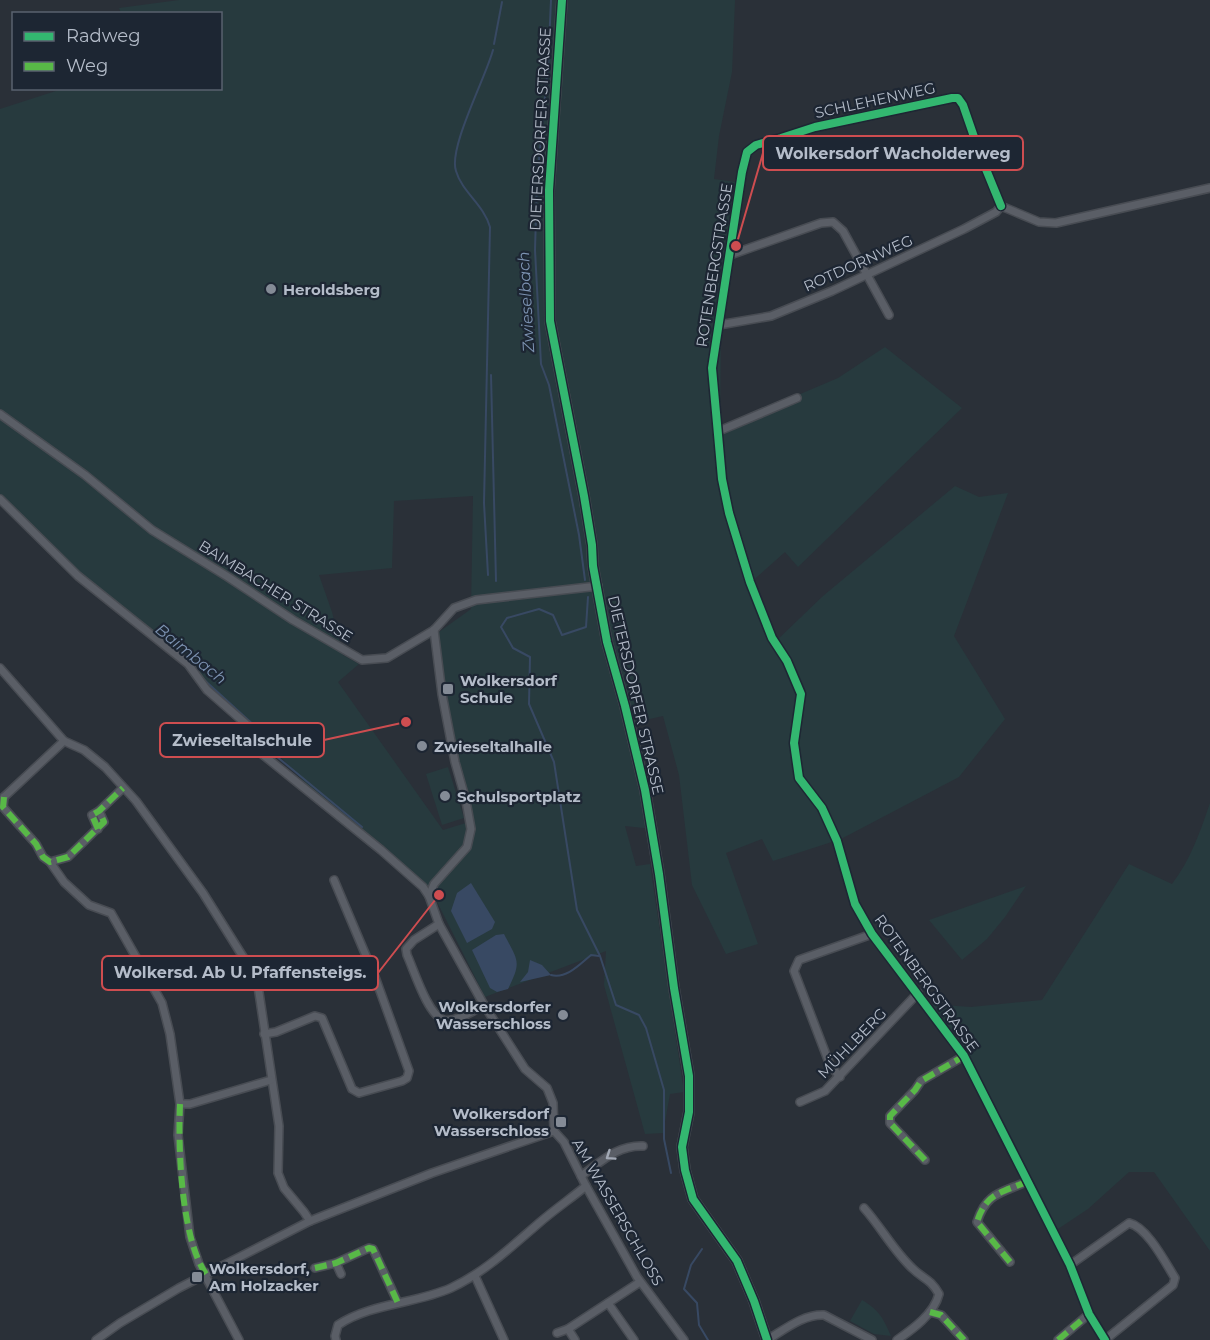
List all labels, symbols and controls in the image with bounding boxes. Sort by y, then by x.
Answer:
legend [12,12,222,90]
text: Radweg [66,25,141,47]
street label: DIETERSDORFER STRASSE [525,27,555,231]
text: Weg [66,55,108,77]
street label: SCHLEHENWEG [813,78,937,122]
callout: Wolkersdorf Wacholderweg [763,136,1023,170]
text: Wolkersdorf Wacholderweg [775,144,1011,163]
street label: ROTENBERGSTRASSE [692,182,736,348]
street label: ROTDORNWEG [800,230,916,296]
water label: Zwieselbach [514,251,538,354]
place label: Heroldsberg [283,280,380,299]
marker: Heroldsberg [264,282,278,296]
street label: BAIMBACHER STRASSE [195,536,357,646]
street label: DIETERSDORFER STRASSE [604,594,668,796]
water label: Baimbach [152,620,230,688]
place label: Wolkersdorf Schule [460,671,558,707]
marker: Wolkersdorf Schule [441,682,455,696]
callout: Zwieseltalschule [160,723,324,757]
text: Zwieseltalschule [172,731,312,750]
place label: Zwieseltalhalle [434,737,552,756]
marker: Zwieseltalhalle [415,739,429,753]
place label: Schulsportplatz [457,787,581,806]
marker: Schulsportplatz [438,789,452,803]
street label: ROTENBERGSTRASSE [871,910,983,1056]
callout: Wolkersd. Ab U. Pfaffensteigs. [102,956,378,990]
text: Wolkersd. Ab U. Pfaffensteigs. [114,963,366,982]
place label: Wolkersdorfer Wasserschloss [436,997,552,1033]
street label: MÜHLBERG [814,1004,890,1082]
marker: Wolkersdorfer Wasserschloss [556,1008,570,1022]
place label: Wolkersdorf Wasserschloss [434,1104,550,1140]
marker: Wolkersdorf Wasserschloss [554,1115,568,1129]
street label: AM WASSERSCHLOSS [568,1135,668,1289]
one-way arrow [606,1149,617,1160]
place label: Wolkersdorf, Am Holzacker [208,1259,319,1295]
marker: Wolkersdorf, Am Holzacker [190,1270,204,1284]

